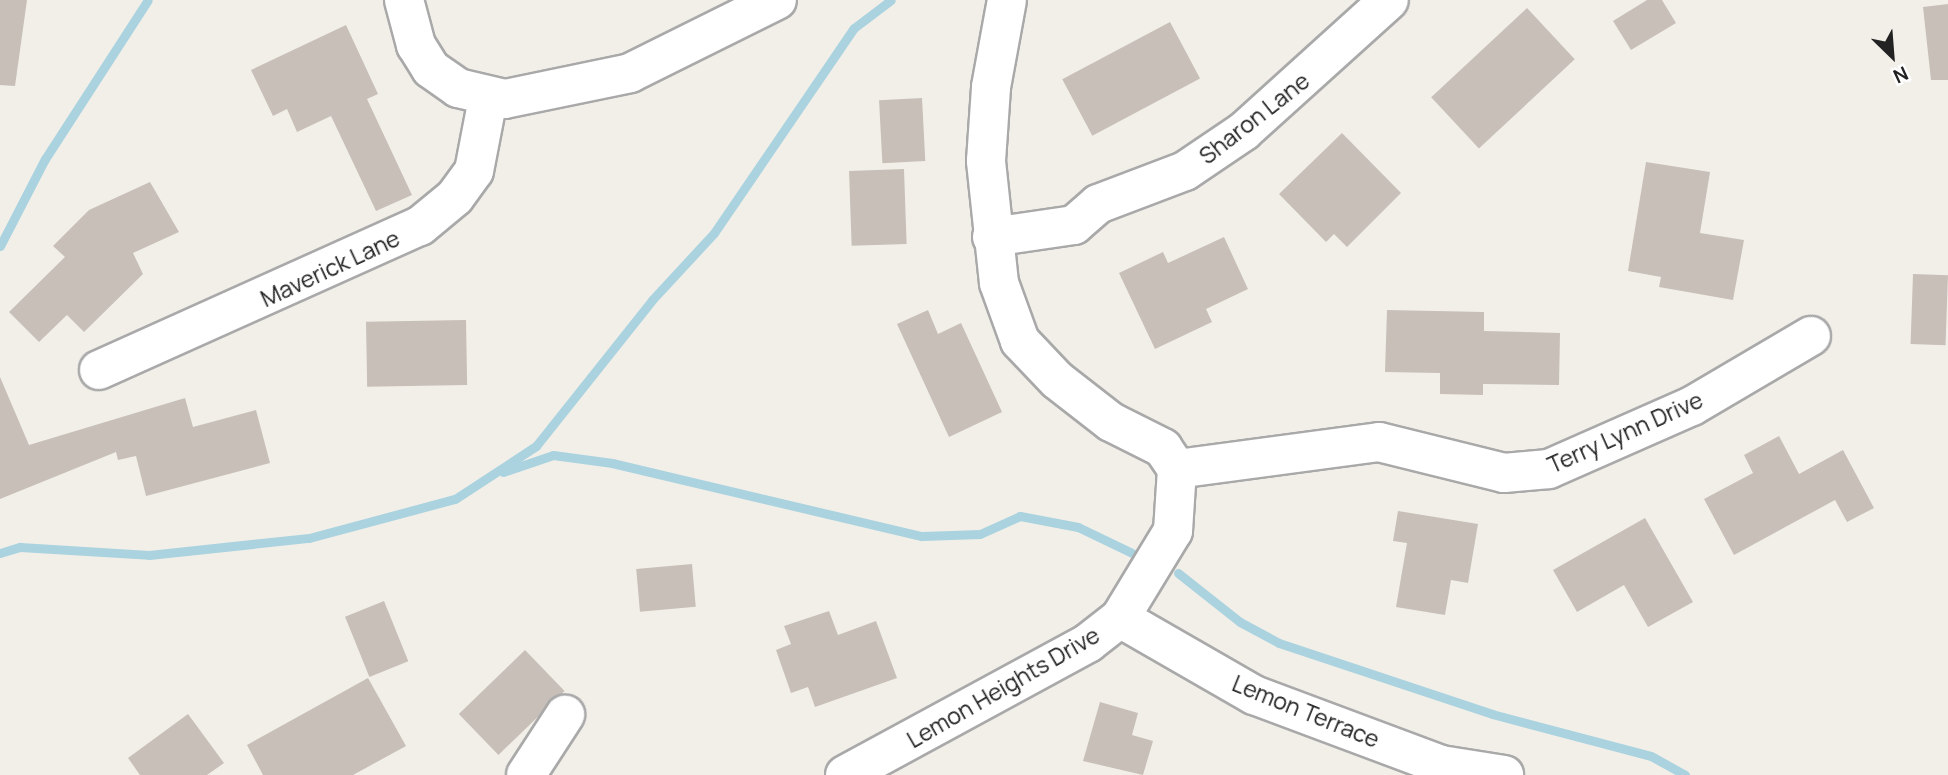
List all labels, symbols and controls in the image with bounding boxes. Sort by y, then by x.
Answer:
north arrow [1857,21,1927,91]
text: N [1889,60,1913,90]
street label: Sharon Lane [1193,66,1315,170]
street label: Maverick Lane [256,224,404,312]
street label: Terry Lynn Drive [1543,385,1707,479]
street label: Lemon Heights Drive [902,621,1104,753]
street label: Lemon Terrace [1228,669,1384,753]

